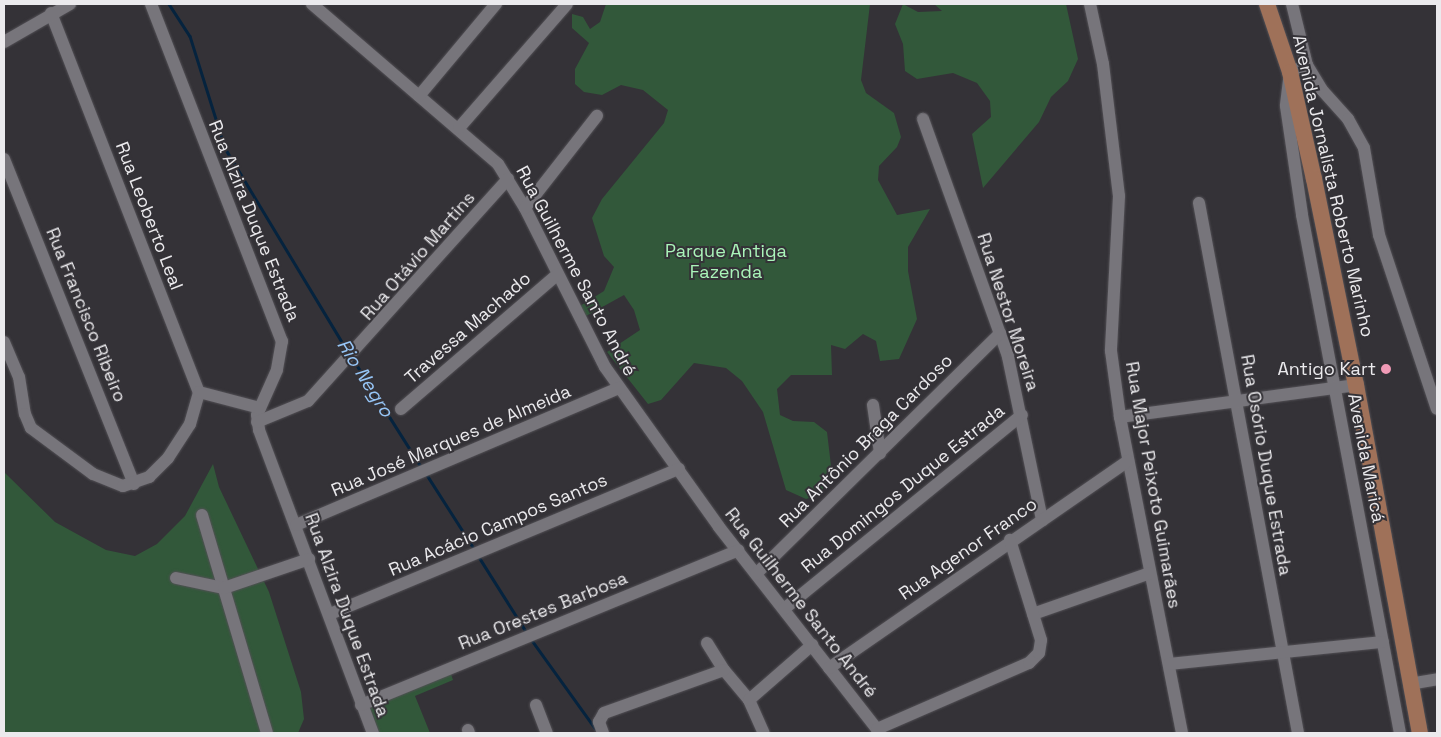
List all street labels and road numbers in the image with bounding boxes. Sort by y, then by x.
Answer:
street label: Avenida Jornalista Roberto Marinho [1288,33,1378,339]
street label: Rua Alzira Duque Estrada [204,117,304,325]
street label: Rua Leoberto Leal [111,139,187,293]
street label: Rua Guilherme Santo André [511,162,641,380]
street label: Rua Otávio Martins [356,187,480,325]
street label: Rua Francisco Ribeiro [41,225,131,405]
street label: Rua Nestor Moreira [972,230,1044,394]
street label: Travessa Machado [401,267,535,389]
street label: Rua Antônio Braga Cardoso [775,350,957,532]
street label: Rua Osório Duque Estrada [1236,353,1296,577]
street label: Rua Major Peixoto Guimarães [1121,360,1185,610]
street label: Rua José Marques de Almeida [328,381,574,501]
street label: Avenida Maricá [1343,392,1389,524]
street label: Rua Domingos Duque Estrada [797,400,1009,578]
street label: Rua Acácio Campos Santos [385,469,611,581]
street label: Rua Agenor Franco [895,493,1041,605]
street label: Rua Guilherme Santo André [720,504,882,702]
street label: Rua Alzira Duque Estrada [300,510,394,720]
street label: Rua Orestes Barbosa [455,567,631,655]

